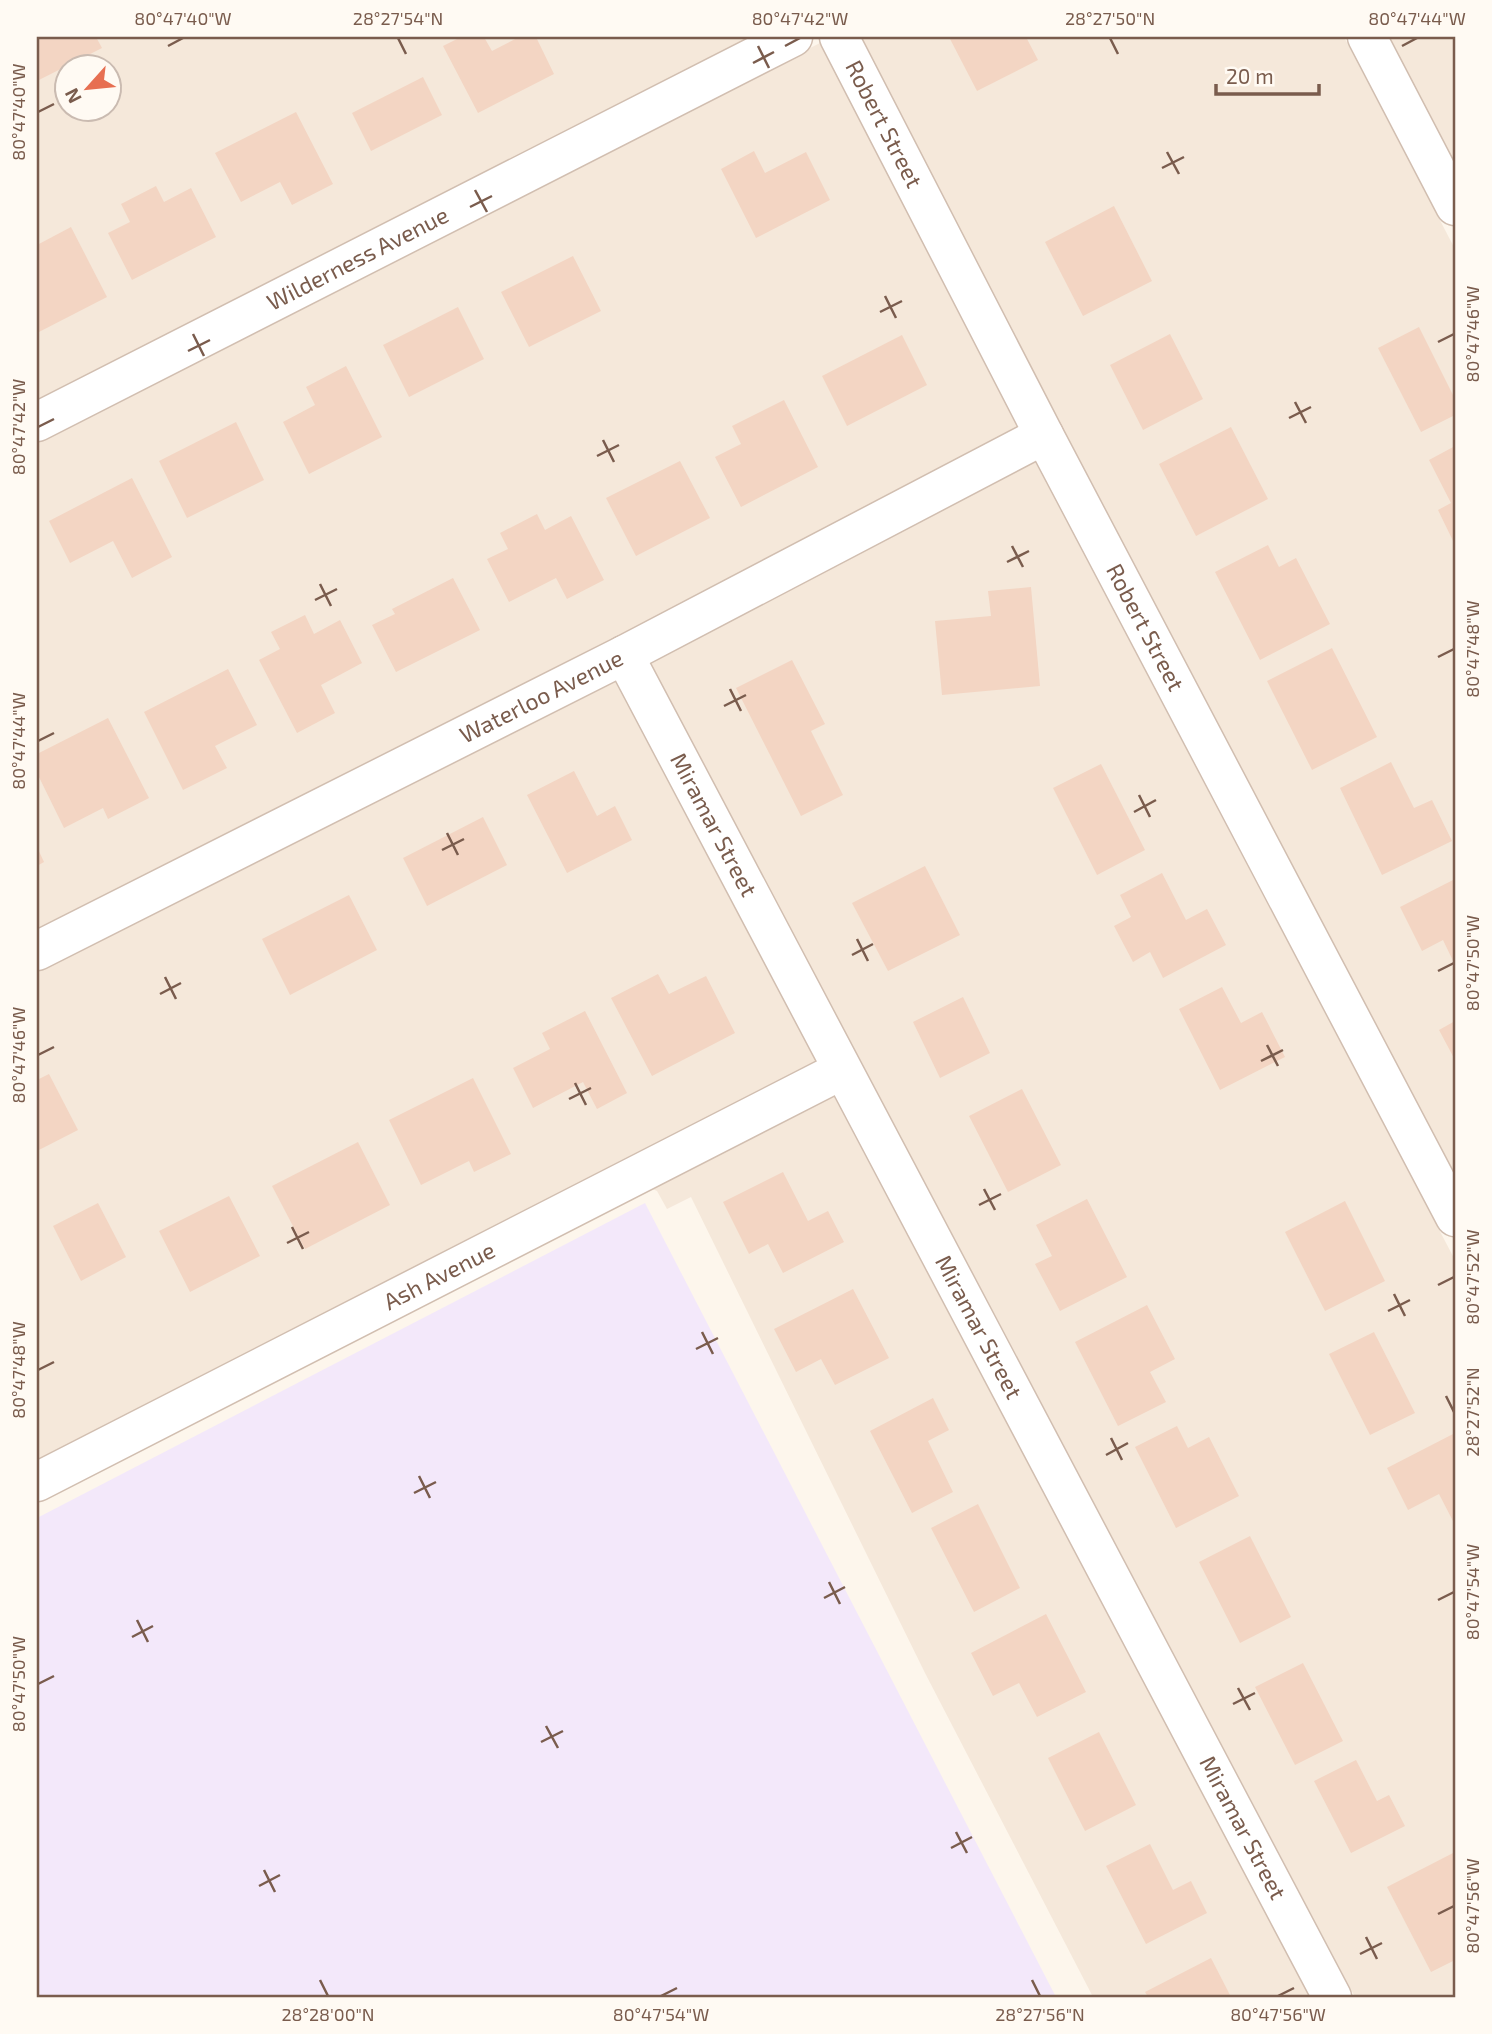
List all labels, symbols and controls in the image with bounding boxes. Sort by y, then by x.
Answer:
text: 80°47'40"W [134,7,232,29]
text: 28°27'54"N [353,7,443,29]
text: 80°47'42"W [752,7,848,29]
text: 28°27'50"N [1065,7,1155,29]
text: 80°47'44"W [1368,7,1466,29]
north arrow [52,52,122,122]
scale bar [1216,52,1319,96]
street label: Robert Street [840,55,929,192]
text: 80°47'40"W [7,63,29,161]
text: 20 m [1226,63,1274,88]
text: N [59,85,86,107]
street label: Wilderness Avenue [262,200,453,316]
text: 80°47'46"W [1461,286,1483,382]
text: 80°47'42"W [7,379,29,475]
street label: Robert Street [1101,559,1191,695]
text: 80°47'48"W [1461,600,1483,698]
street label: Waterloo Avenue [455,643,627,749]
text: 80°47'44"W [7,692,29,790]
street label: Miramar Street [665,748,764,901]
text: 80°47'50"W [1461,915,1483,1011]
text: 80°47'46"W [7,1007,29,1103]
text: 80°47'52"W [1461,1229,1483,1325]
street label: Ash Avenue [379,1235,499,1315]
street label: Miramar Street [930,1250,1029,1404]
text: 80°47'48"W [7,1321,29,1419]
text: 28°27'52"N [1461,1367,1483,1457]
text: 80°47'54"W [1461,1544,1483,1640]
text: 80°47'50"W [7,1636,29,1732]
street label: Miramar Street [1194,1751,1293,1904]
text: 80°47'56"W [1461,1858,1483,1954]
text: 28°28'00"N [281,2003,375,2025]
text: 80°47'54"W [613,2003,709,2025]
text: 28°27'56"N [995,2003,1085,2025]
text: 80°47'56"W [1230,2003,1326,2025]

